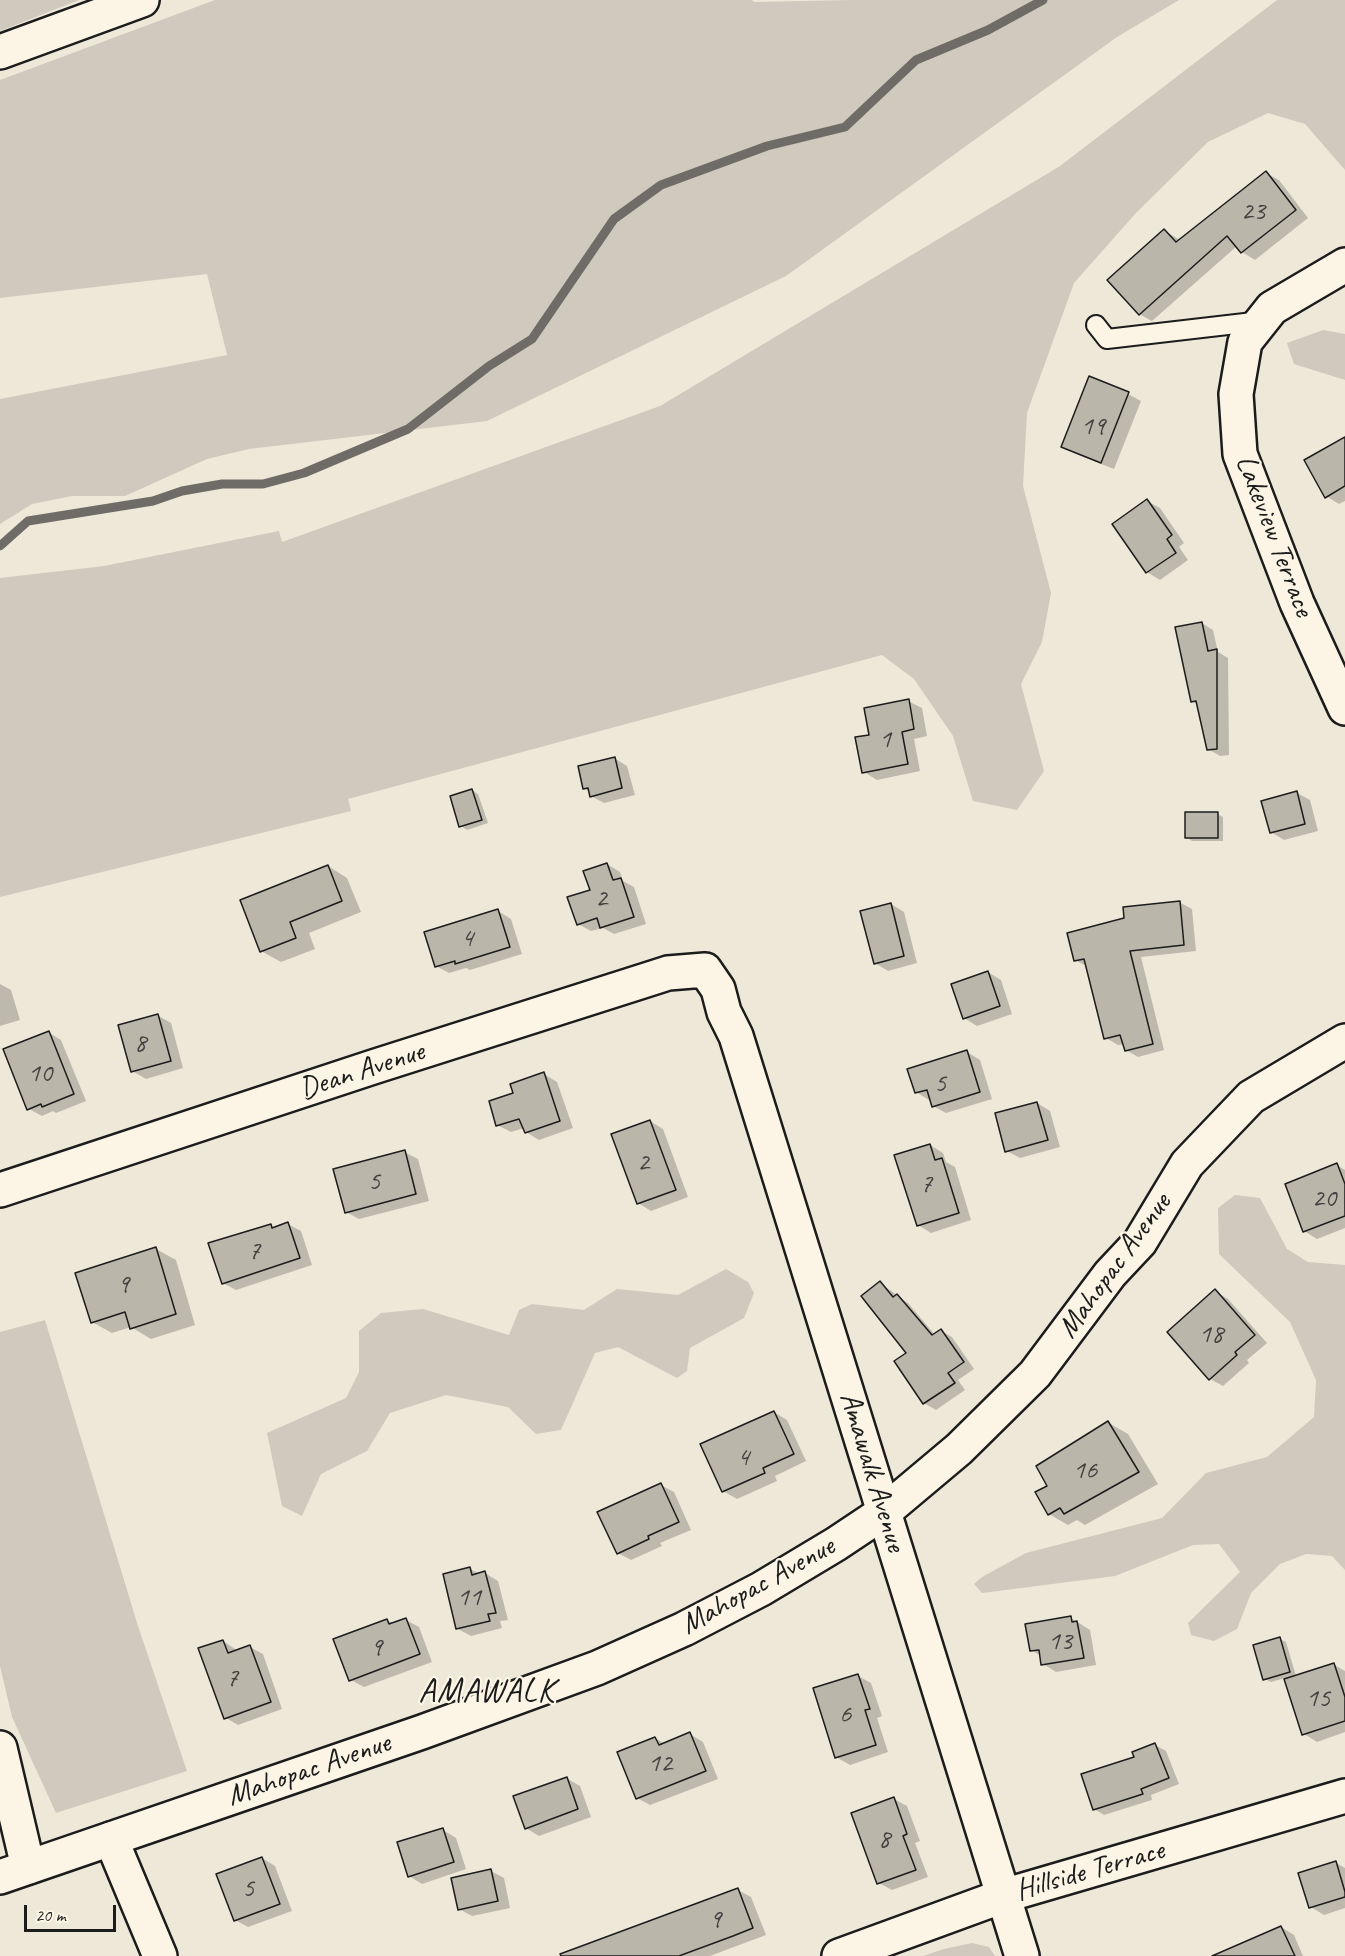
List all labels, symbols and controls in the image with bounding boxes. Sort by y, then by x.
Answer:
house number: 23 [1241,196,1265,228]
house number: 19 [1081,411,1105,443]
street label: Lakeview Terrace [1227,450,1321,622]
house number: 1 [879,724,891,756]
house number: 2 [595,883,607,915]
house number: 4 [461,923,473,955]
house number: 8 [134,1028,146,1060]
street label: Dean Avenue [295,1034,429,1108]
house number: 10 [28,1058,52,1090]
house number: 5 [934,1068,946,1100]
house number: 2 [637,1147,649,1179]
house number: 5 [368,1166,380,1198]
house number: 7 [920,1169,932,1201]
house number: 20 [1312,1183,1336,1215]
street label: Mahopac Avenue [1050,1187,1180,1345]
house number: 7 [248,1236,260,1268]
house number: 9 [117,1269,129,1301]
house number: 18 [1199,1319,1223,1351]
street label: Amawalk Avenue [831,1388,913,1556]
house number: 4 [737,1442,749,1474]
house number: 16 [1073,1455,1097,1487]
street label: Mahopac Avenue [675,1529,841,1643]
house number: 11 [457,1582,481,1614]
house number: 13 [1048,1626,1072,1658]
house number: 9 [370,1632,382,1664]
house number: 7 [226,1663,238,1695]
district label: AMAWALK [419,1672,555,1712]
house number: 15 [1306,1683,1330,1715]
house number: 6 [839,1699,851,1731]
street label: Mahopac Avenue [223,1725,395,1815]
house number: 12 [648,1748,672,1780]
house number: 8 [878,1824,890,1856]
street label: Hillside Terrace [1012,1833,1168,1909]
house number: 5 [242,1873,254,1905]
scale bar [27,1893,118,1931]
text: 20 m [35,1904,66,1926]
house number: 9 [709,1904,721,1936]

